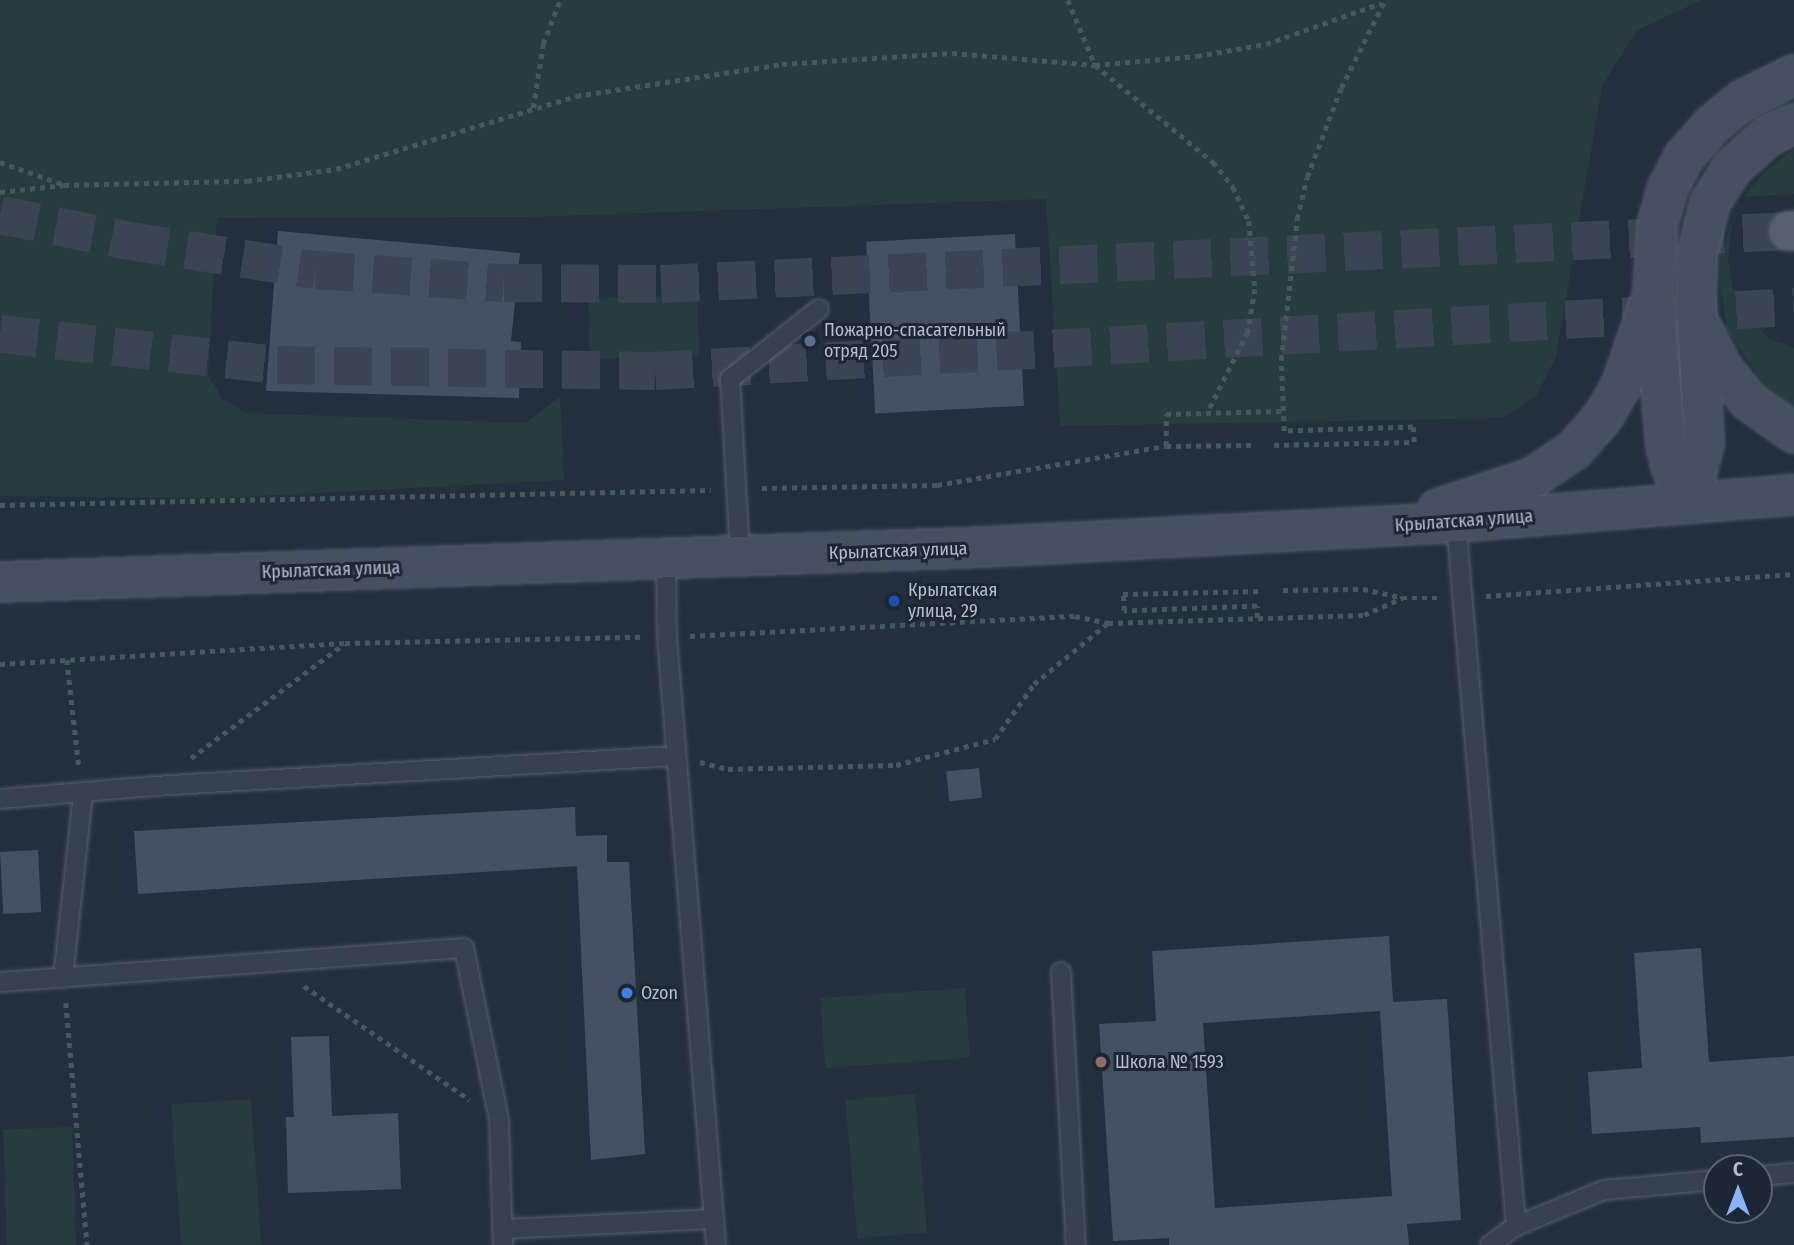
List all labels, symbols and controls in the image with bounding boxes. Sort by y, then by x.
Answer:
place label: Пожарно-спасательный отряд 205 [824,320,1006,362]
marker: Пожарно-спасательный отряд 205 [802,333,818,349]
street label: Крылатская улица [1394,505,1534,537]
street label: Крылатская улица [828,538,968,564]
street label: Крылатская улица [261,557,401,583]
place label: Крылатская улица, 29 [908,580,997,622]
marker: Крылатская улица, 29 [886,593,902,609]
place label: Ozon [641,982,678,1004]
marker: Ozon [619,985,635,1001]
place label: Школа № 1593 [1115,1051,1224,1073]
marker: Школа № 1593 [1093,1054,1109,1070]
north arrow [1703,1154,1773,1224]
text: С [1733,1158,1743,1181]

